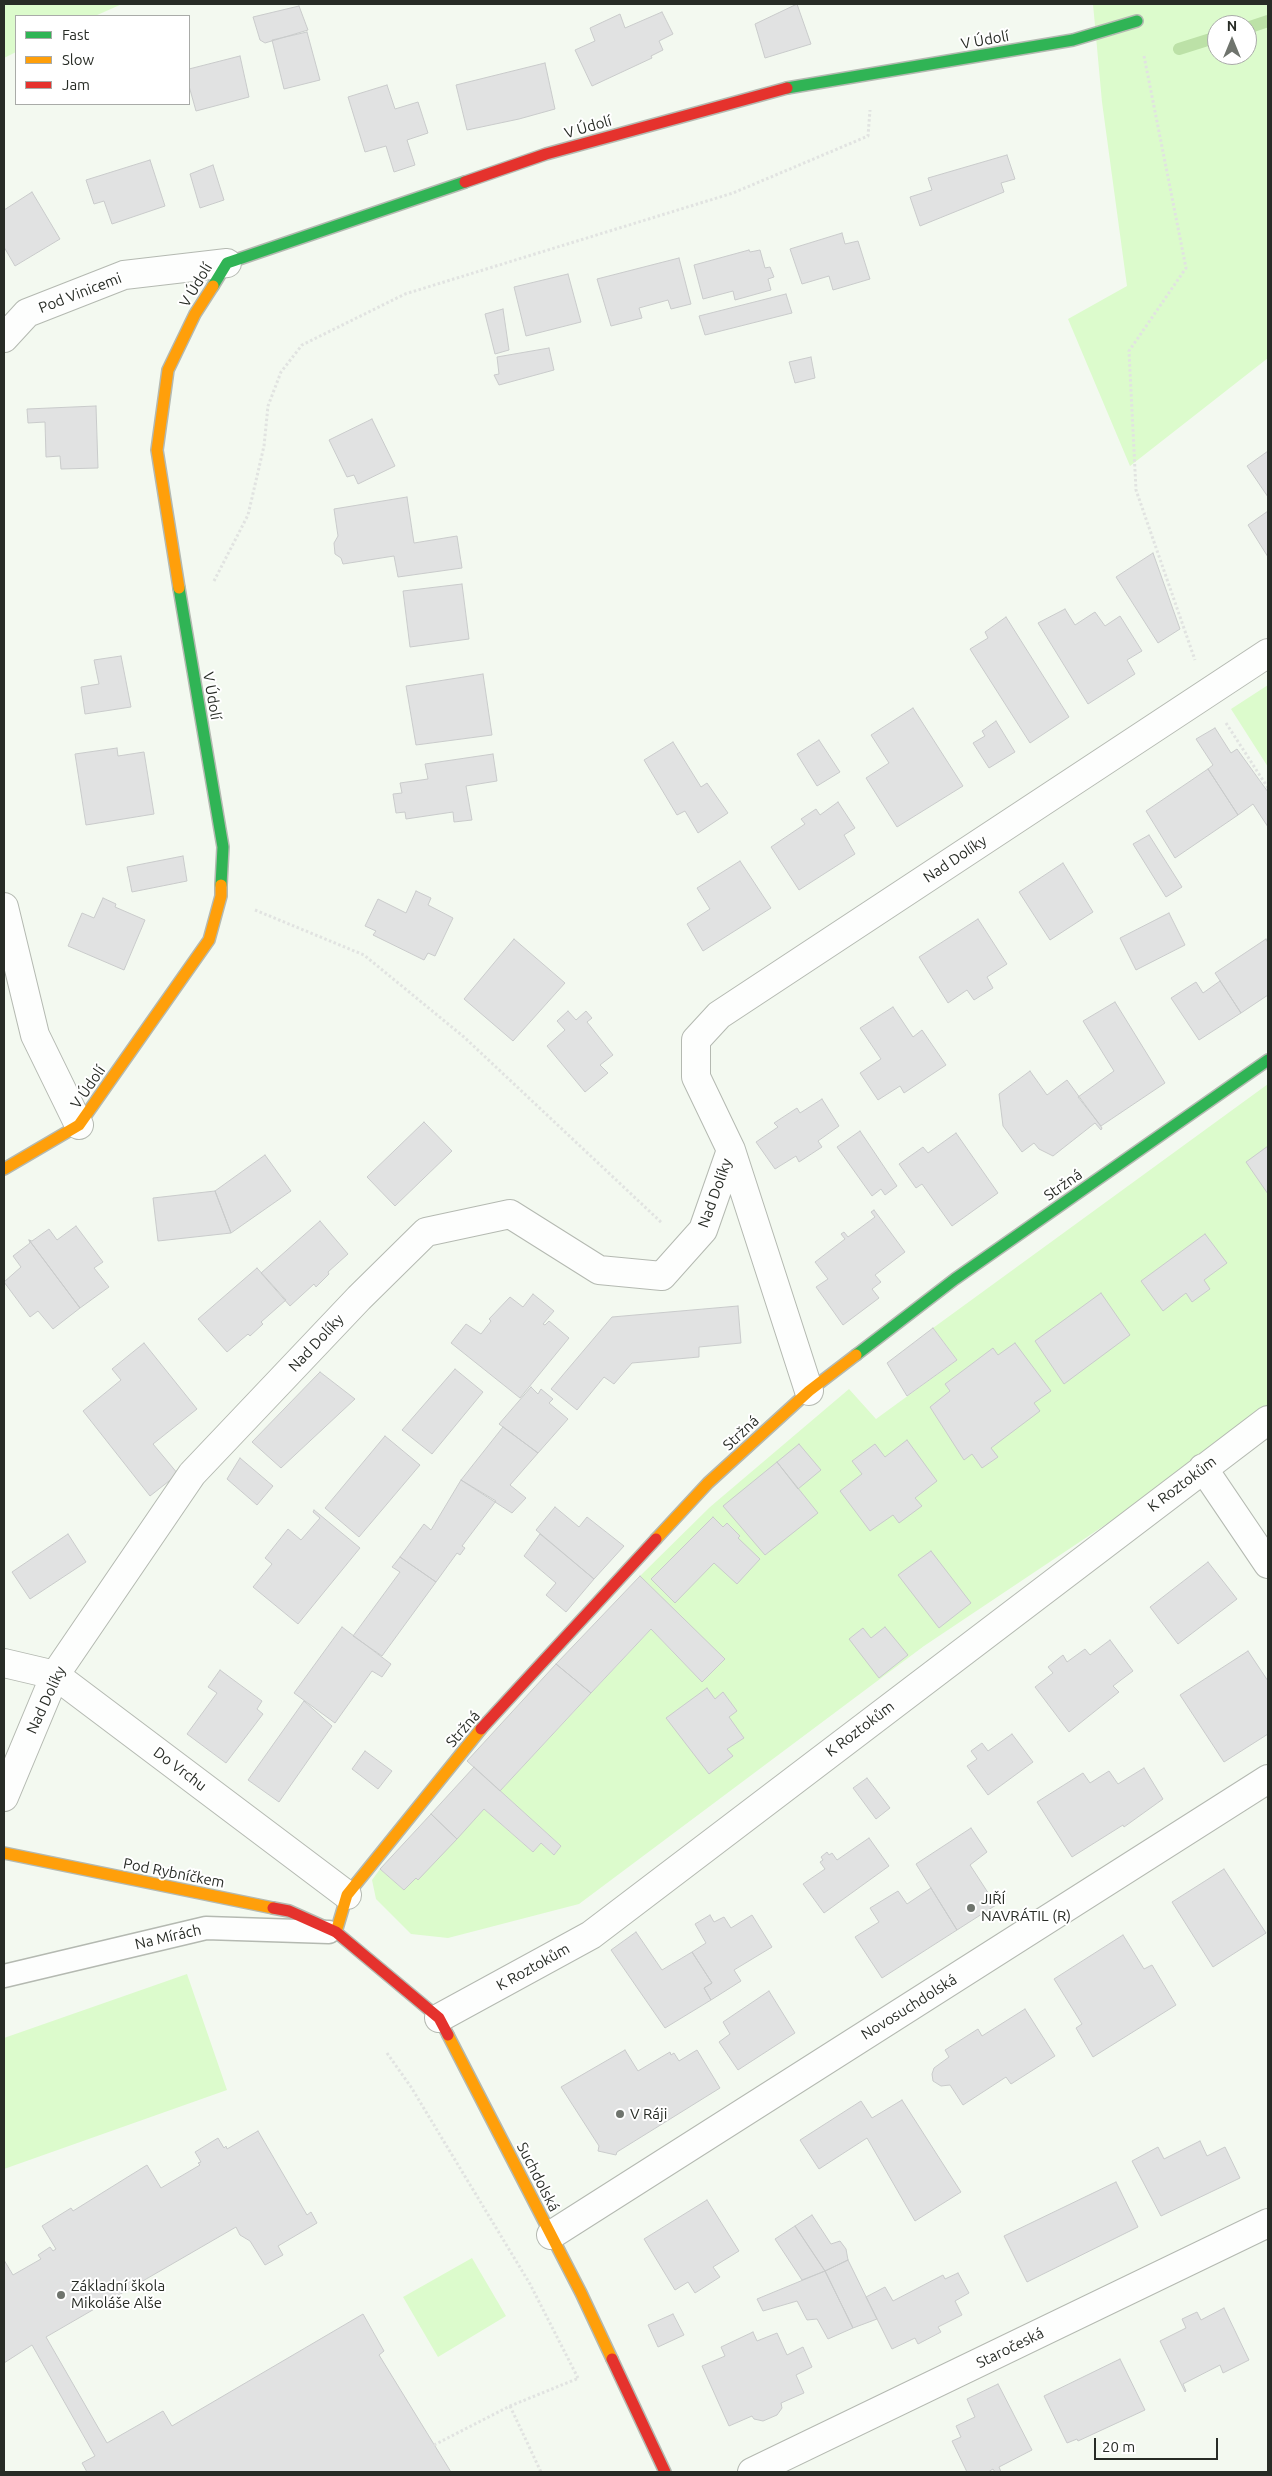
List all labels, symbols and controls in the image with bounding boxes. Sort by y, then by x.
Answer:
legend [15,15,190,105]
north arrow [1207,15,1257,65]
text: N [1227,18,1237,34]
text: Fast [62,26,89,43]
street label: V Údolí [960,27,1010,53]
text: Slow [62,51,94,68]
text: Jam [62,76,90,93]
street label: V Údolí [562,112,614,142]
street label: V Údolí [176,260,216,310]
street label: Pod Vinicemi [36,269,124,317]
street label: V Údolí [199,671,225,721]
street label: Nad Dolíky [920,831,990,887]
street label: V Údolí [67,1062,109,1112]
street label: Nad Dolíky [694,1156,736,1230]
street label: Stržná [1040,1165,1086,1205]
street label: Nad Dolíky [285,1310,347,1376]
street label: Stržná [719,1412,763,1454]
street label: K Roztokům [1144,1452,1220,1516]
street label: Nad Dolíky [23,1663,69,1737]
street label: K Roztokům [822,1697,898,1761]
street label: Stržná [442,1707,484,1751]
street label: Do Vrchu [150,1743,210,1795]
street label: Pod Rybníčkem [122,1854,226,1892]
place label: JIŘÍ NAVRÁTIL (R) [981,1890,1071,1925]
marker: JIŘÍ NAVRÁTIL (R) [965,1902,977,1914]
street label: Na Mírách [133,1921,203,1953]
street label: K Roztokům [493,1939,573,1995]
street label: Novosuchdolská [858,1970,960,2044]
place label: V Ráji [630,2105,667,2123]
marker: V Ráji [614,2108,626,2120]
street label: Suchdolská [513,2139,563,2215]
place label: Základní škola Mikoláše Alše [71,2277,165,2312]
marker: Základní škola Mikoláše Alše [55,2289,67,2301]
street label: Staročeská [973,2324,1047,2372]
scale bar [1097,2428,1221,2460]
text: 20 m [1102,2438,1135,2455]

